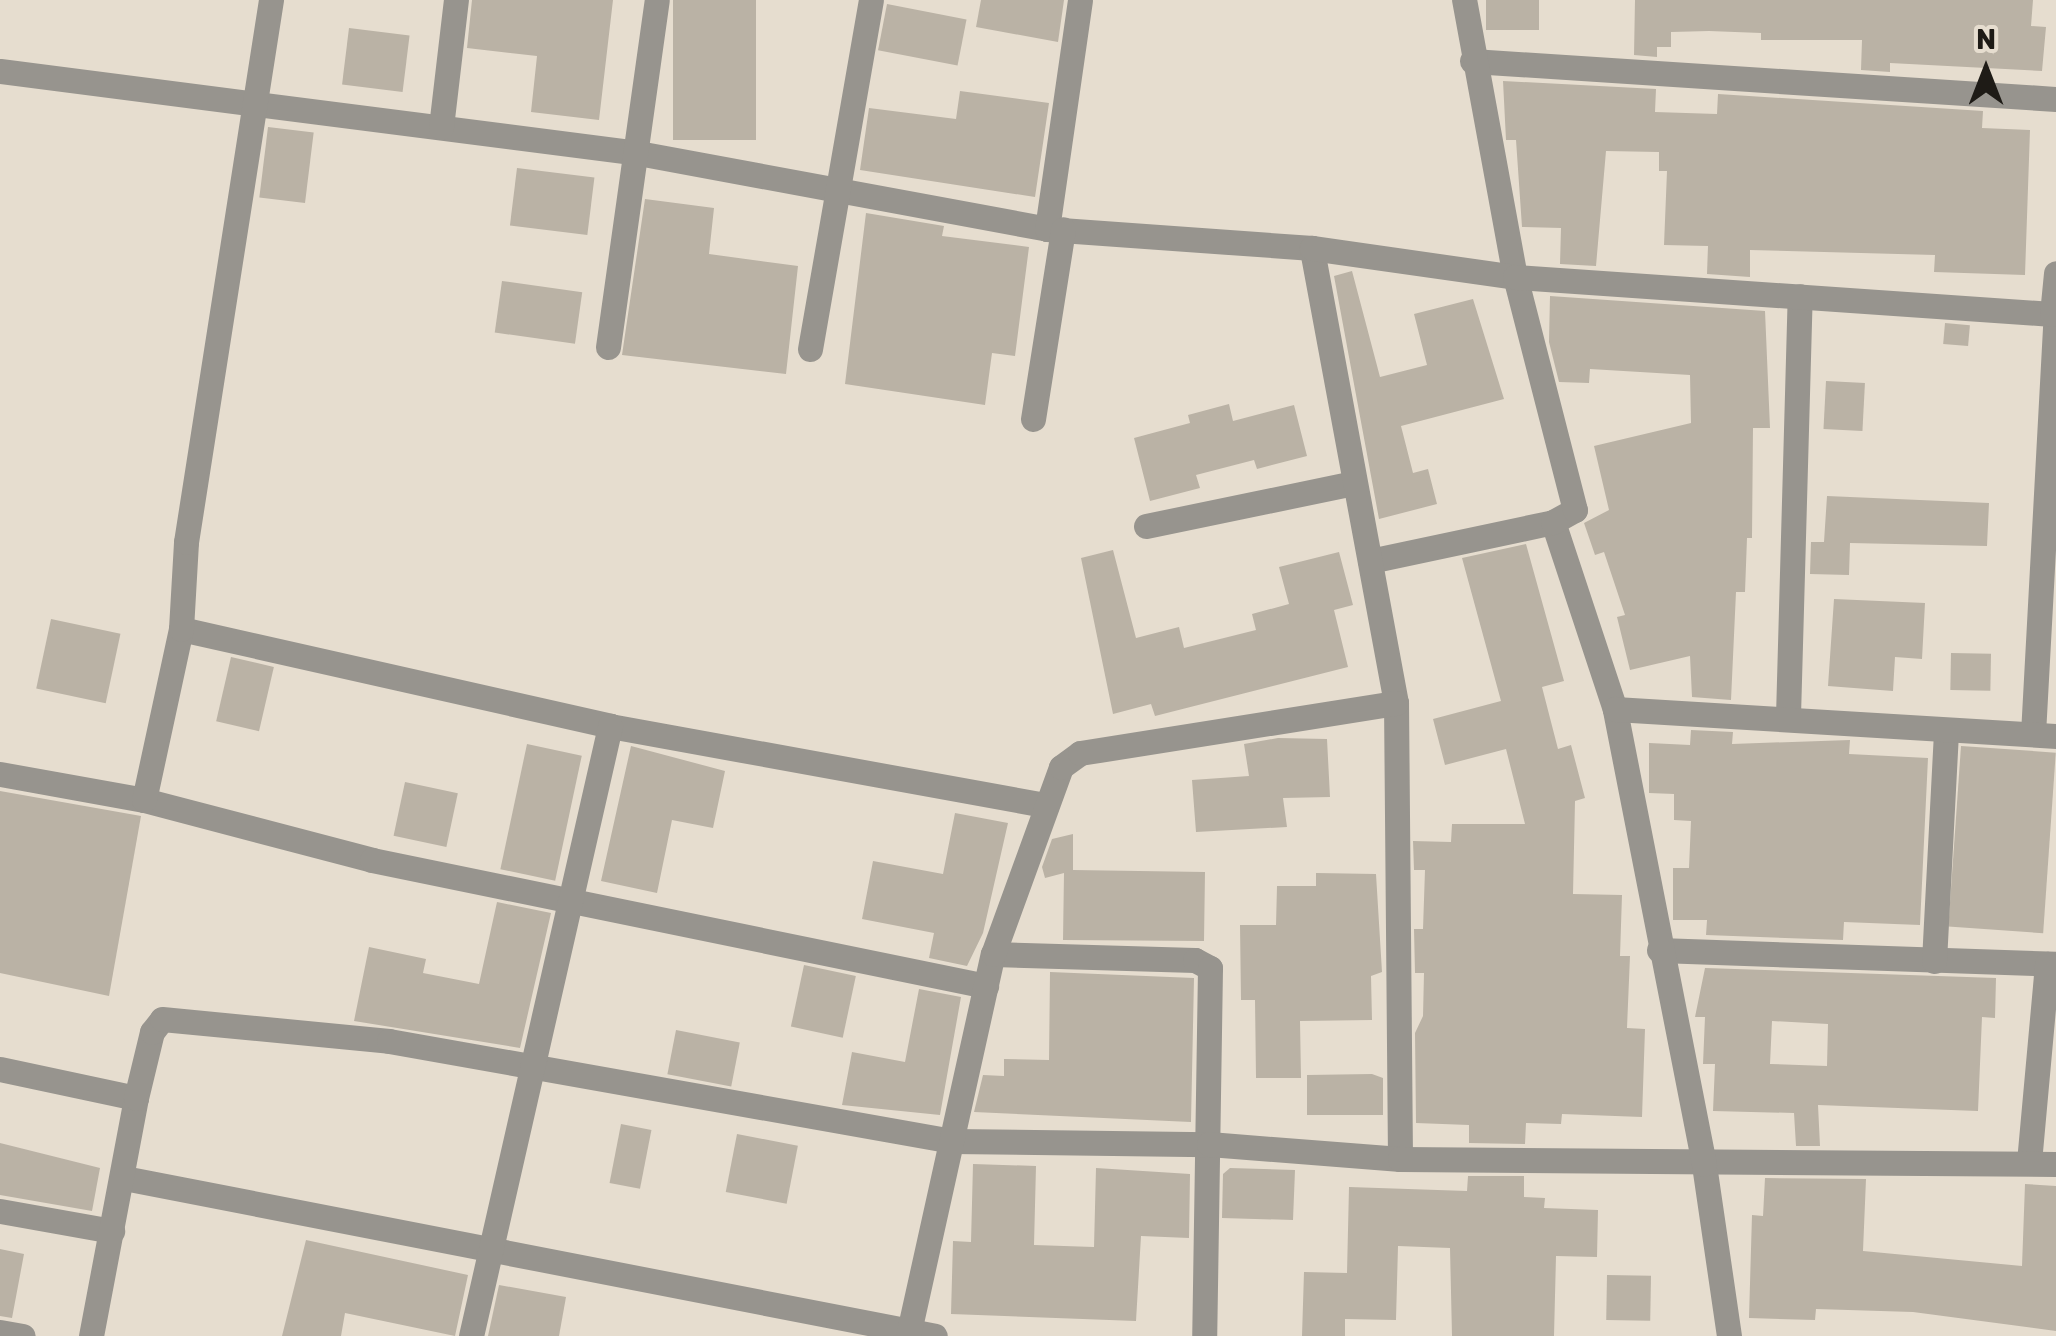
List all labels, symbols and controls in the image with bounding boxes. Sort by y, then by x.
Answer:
north arrow [1936,20,2036,120]
text: N [1976,23,1996,56]

